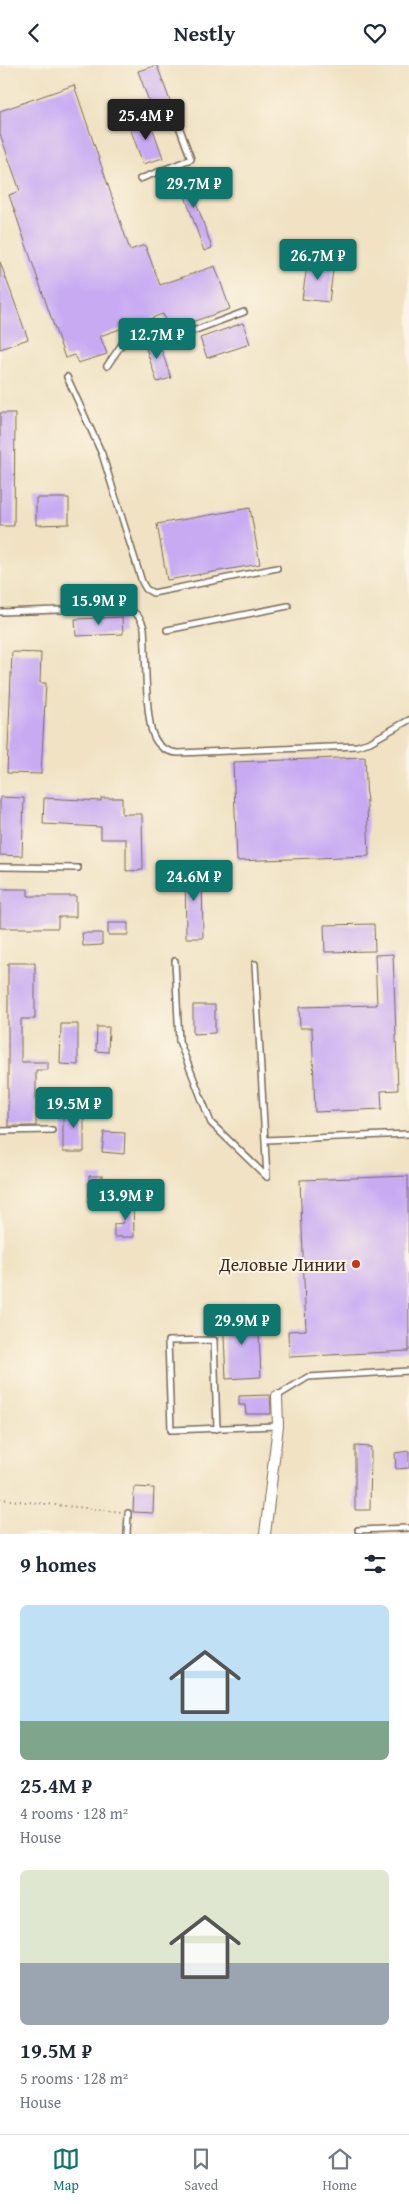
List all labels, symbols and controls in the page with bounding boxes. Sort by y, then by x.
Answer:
text: Nestly [174,17,235,49]
icon: back [20,19,48,47]
icon: heart [361,19,389,47]
pin: 25.4M ₽ [100,99,192,141]
text: 25.4M ₽ [119,103,173,127]
pin: 29.7M ₽ [148,167,240,209]
text: 29.7M ₽ [167,171,221,195]
pin: 26.7M ₽ [272,239,364,281]
text: 26.7M ₽ [291,243,345,267]
pin: 12.7M ₽ [111,317,203,360]
text: 12.7M ₽ [130,322,184,346]
pin: 15.9M ₽ [53,583,145,626]
text: 15.9M ₽ [72,588,126,612]
pin: 24.6M ₽ [148,859,240,902]
text: 24.6M ₽ [167,864,221,888]
pin: 19.5M ₽ [28,1087,120,1129]
text: 19.5M ₽ [47,1091,101,1115]
pin: 13.9M ₽ [80,1179,172,1221]
text: 13.9M ₽ [99,1183,153,1207]
place label: Деловые Линии [218,1251,346,1278]
marker: Деловые Линии [350,1258,362,1270]
pin: 29.9M ₽ [196,1303,288,1346]
text: 29.9M ₽ [215,1308,269,1332]
text: 9 homes [20,1549,96,1580]
icon: filters [361,1550,389,1578]
icon: home [160,1637,250,1727]
text: 25.4M ₽ [20,1770,92,1801]
text: 4 rooms · 128 m² [20,1801,128,1825]
text: House [20,1825,61,1849]
icon: home [160,1902,250,1992]
text: 19.5M ₽ [20,2035,92,2066]
text: 5 rooms · 128 m² [20,2066,128,2090]
text: House [20,2090,61,2114]
tab: Map [52,2145,80,2195]
tab: Saved [184,2145,218,2195]
tab: Home [322,2145,357,2195]

